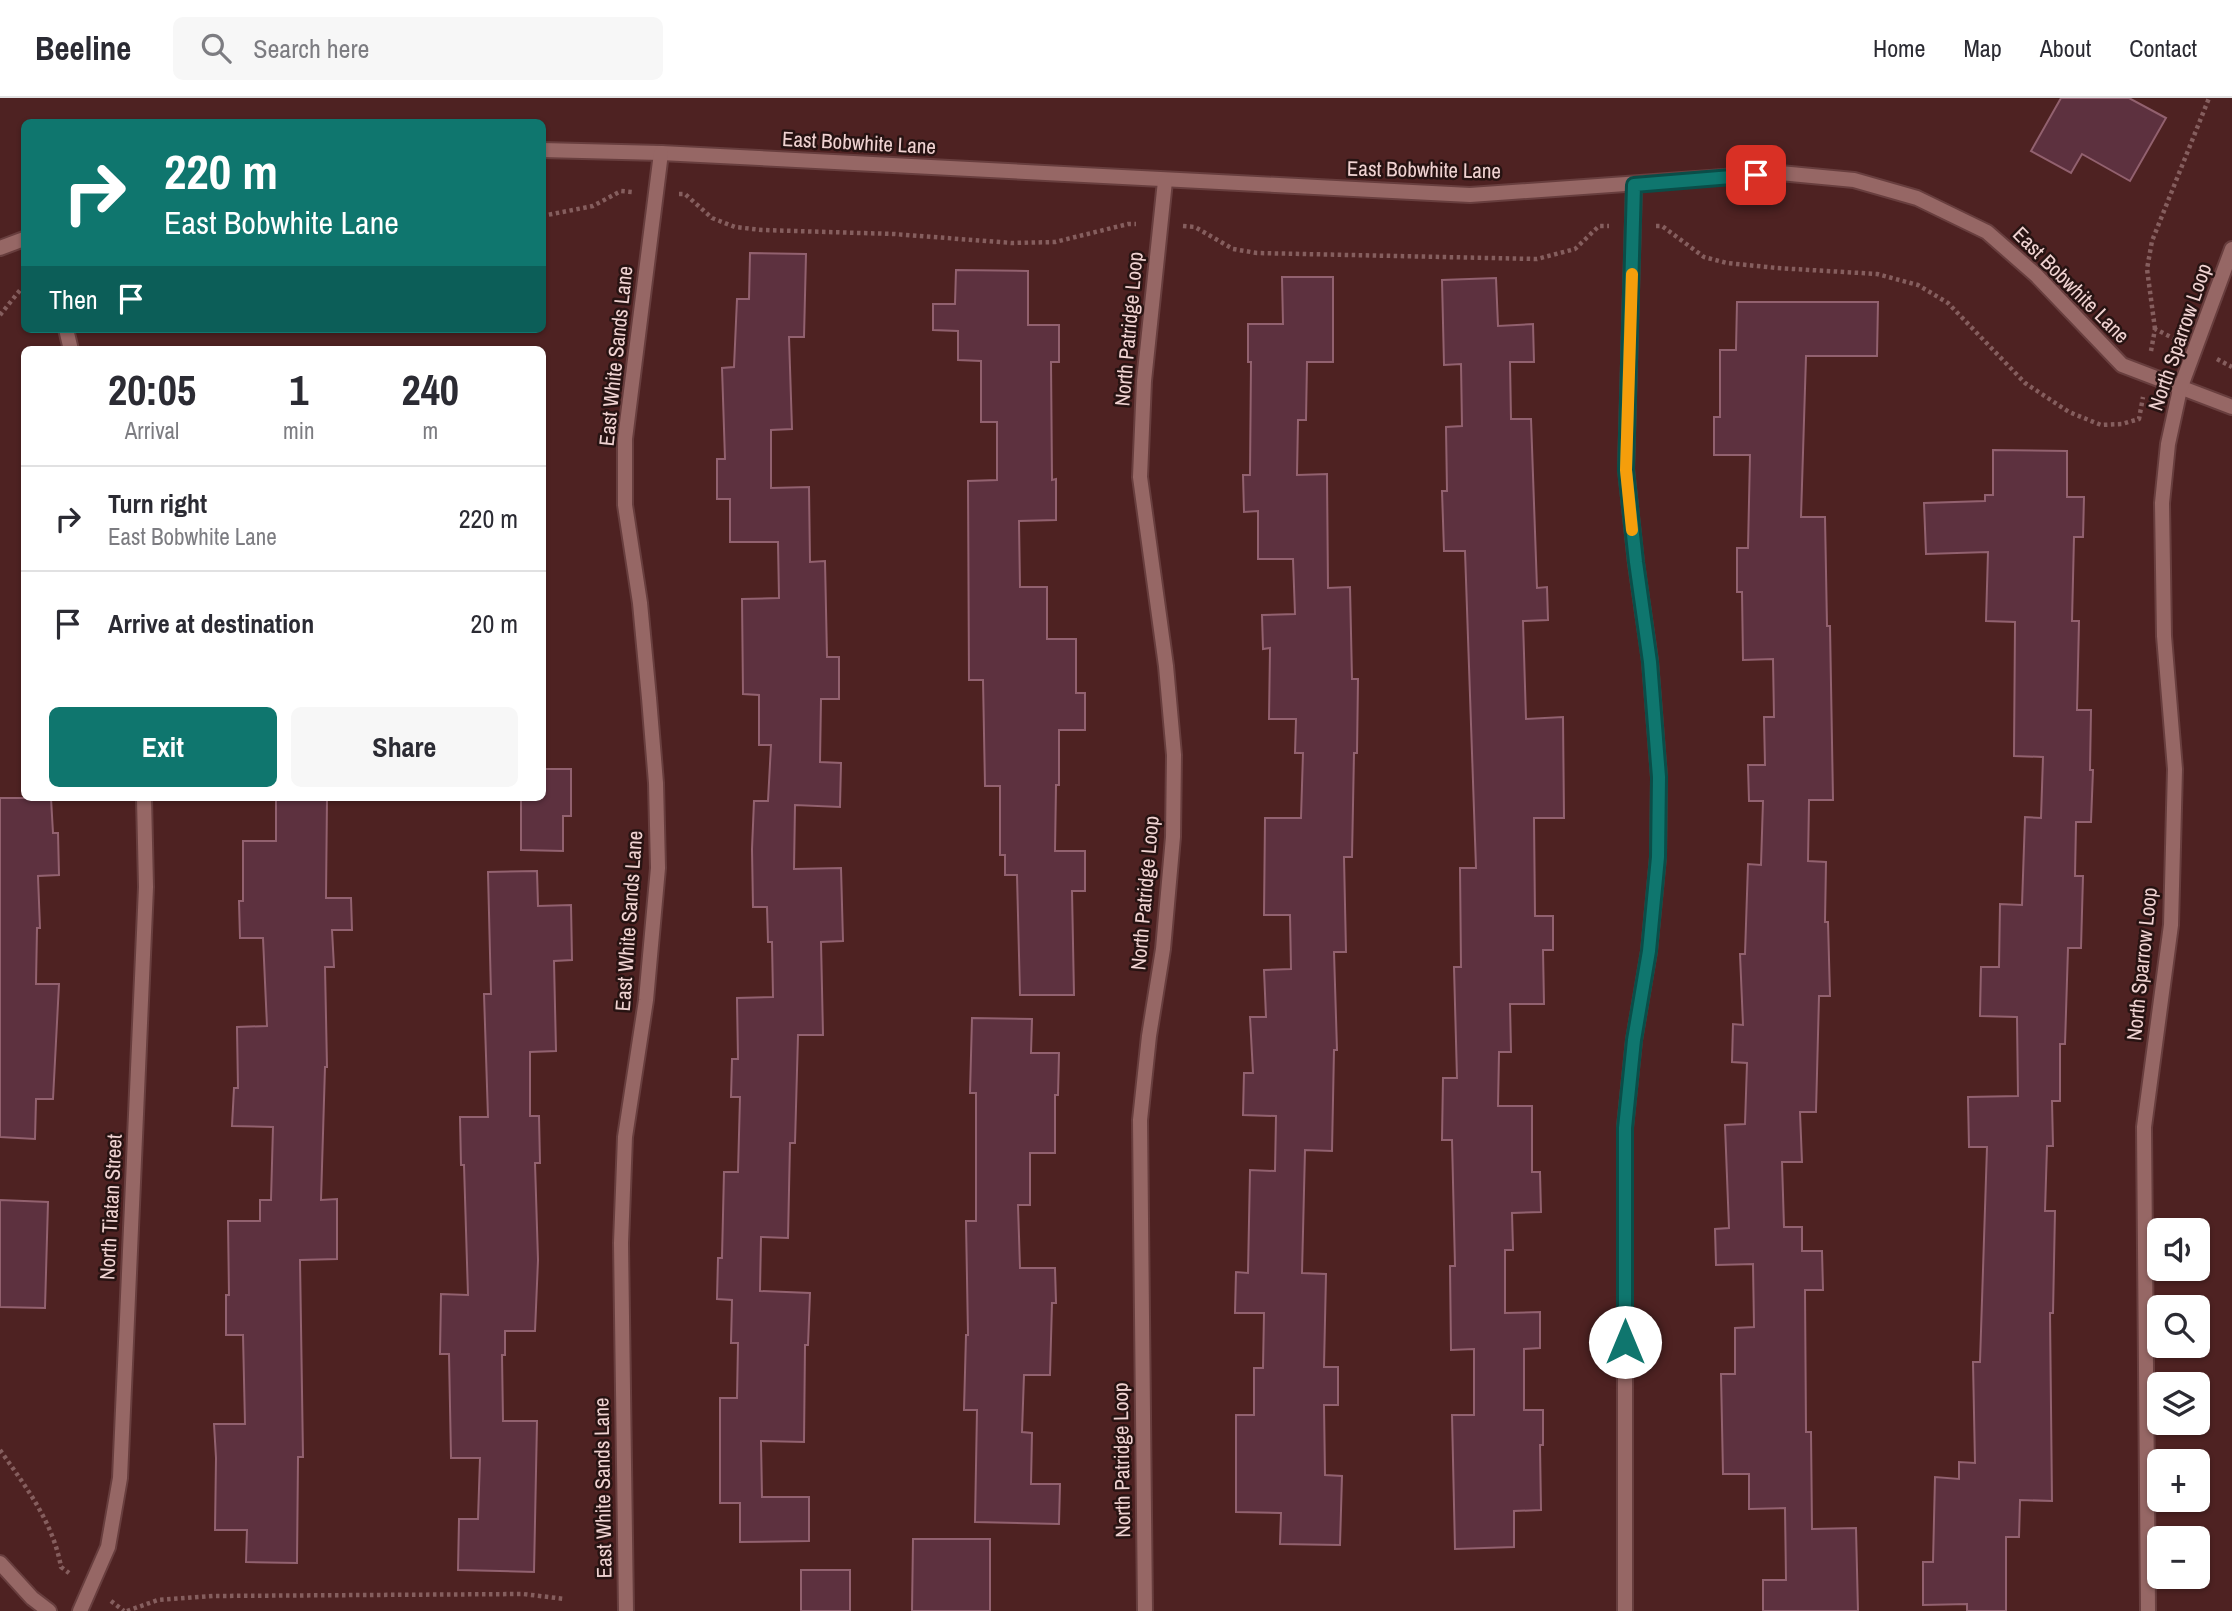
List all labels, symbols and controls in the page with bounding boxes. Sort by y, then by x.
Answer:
search box [173,17,663,80]
text: Beeline [35,26,131,70]
icon: search [197,29,235,67]
text: Search here [253,31,369,66]
text: Home [1873,32,1925,64]
text: Map [1963,32,2002,64]
text: About [2040,32,2091,64]
text: Contact [2129,32,2197,64]
street label: East Bobwhite Lane [781,124,937,161]
text: 220 m [164,138,278,204]
pin [1726,145,1786,205]
icon: right [49,147,140,238]
street label: East Bobwhite Lane [1347,154,1501,185]
icon: arrive [1737,156,1775,194]
text: East Bobwhite Lane [164,201,399,244]
street label: East Bobwhite Lane [2007,220,2136,349]
street label: North Patridge Loop [1107,250,1150,407]
street label: North Sparrow Loop [2141,259,2218,414]
street label: East White Sands Lane [592,264,639,447]
icon: arrive [112,280,150,318]
text: Then [49,282,98,317]
text: 20:05 [108,362,196,418]
text: 1 [289,362,308,418]
text: 240 [402,362,459,418]
text: Arrival [125,415,179,446]
text: min [283,415,315,446]
text: m [422,415,438,446]
text: Turn right [108,486,207,521]
icon: right [49,500,87,538]
text: 220 m [459,501,518,536]
text: East Bobwhite Lane [108,521,277,552]
icon: arrive [49,605,87,643]
text: Arrive at destination [108,606,314,641]
text: 20 m [471,606,518,641]
button: Exit [49,707,277,787]
button: Share [291,707,518,787]
street label: North Patridge Loop [1123,814,1166,971]
street label: East White Sands Lane [608,830,649,1012]
street label: North Sparrow Loop [2119,886,2164,1042]
street label: North Tiatan Street [92,1133,129,1281]
map controls [2147,1218,2210,1589]
button: sound [2147,1218,2210,1281]
button: search [2147,1295,2210,1358]
position arrow [1588,1305,1662,1379]
button: layers [2147,1372,2210,1435]
street label: North Patridge Loop [1106,1382,1137,1538]
street label: East White Sands Lane [586,1397,619,1579]
button: + [2147,1449,2210,1512]
button: − [2147,1526,2210,1589]

